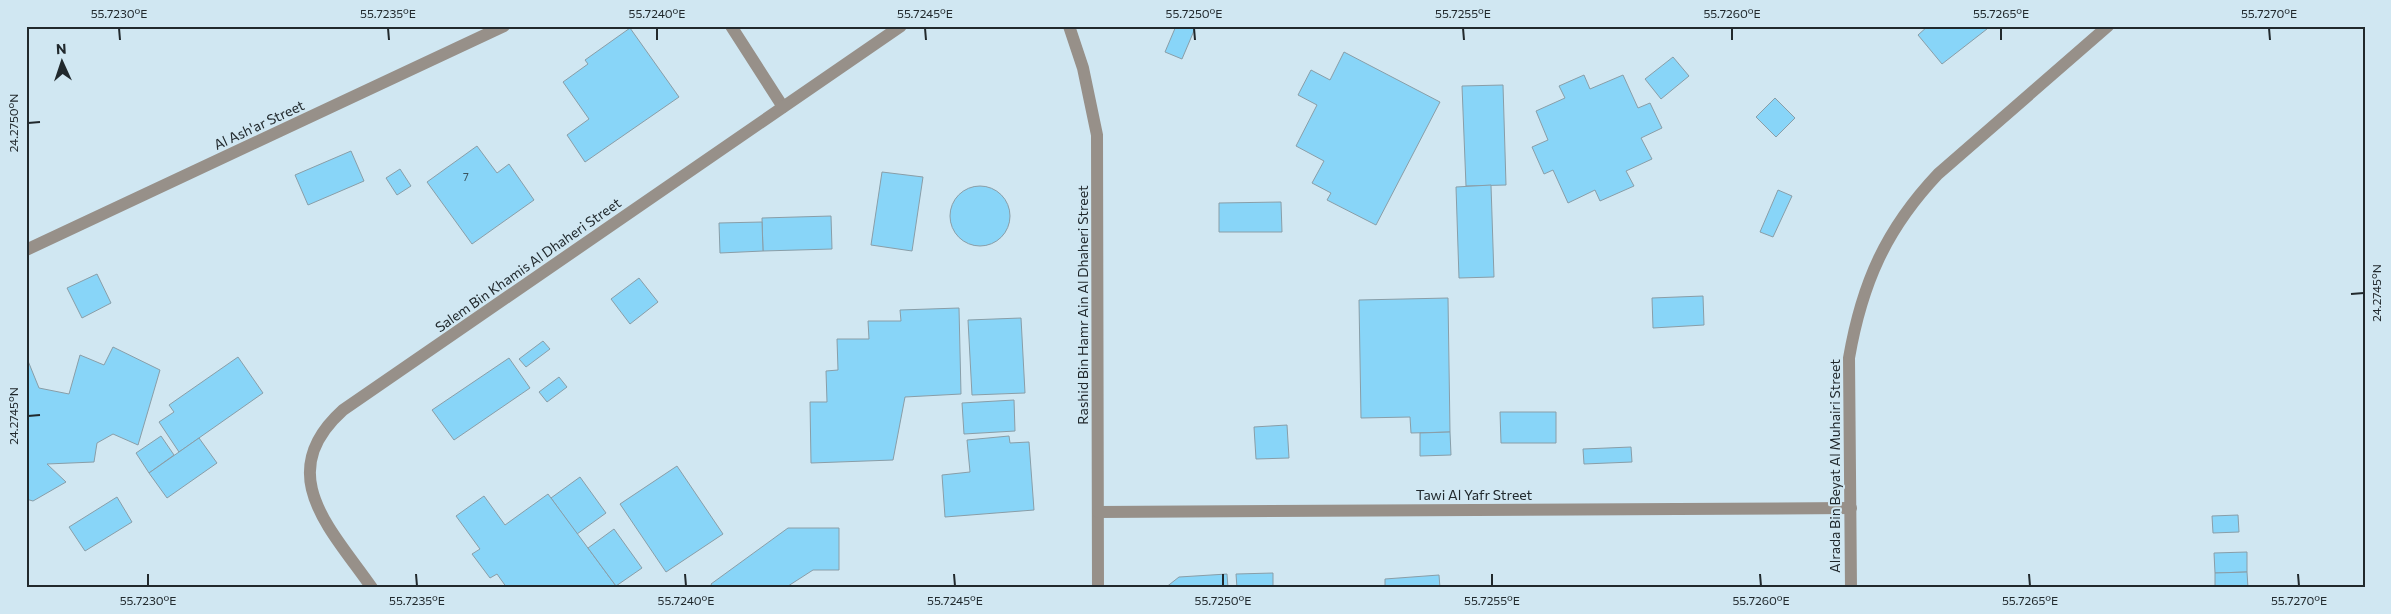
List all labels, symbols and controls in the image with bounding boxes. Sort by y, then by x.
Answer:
text: 55.7230°E [91,6,147,20]
text: 55.7235°E [360,6,416,20]
text: 55.7240°E [629,6,685,20]
text: 55.7245°E [897,6,953,20]
text: 55.7250°E [1166,6,1222,20]
text: 55.7255°E [1435,6,1491,20]
text: 55.7260°E [1703,6,1761,20]
text: 55.7265°E [1973,6,2029,20]
text: 55.7270°E [2241,6,2297,20]
north arrow [38,38,88,88]
text: N [56,40,67,57]
text: 24.2750°N [6,94,20,152]
street label: Al Ash'ar Street [211,96,307,153]
house number: 7 [463,170,469,183]
street label: Rashid Bin Hamr Ain Al Dhaheri Street [1074,185,1091,425]
street label: Salem Bin Khamis Al Dhaheri Street [432,194,624,335]
text: 24.2745°N [2369,264,2383,322]
street label: Alrada Bin Beyat Al Muhairi Street [1826,359,1843,573]
text: 24.2745°N [6,387,20,445]
street label: Tawi Al Yafr Street [1416,486,1533,503]
text: 55.7230°E [120,593,176,607]
text: 55.7235°E [389,593,445,607]
text: 55.7240°E [658,593,714,607]
text: 55.7245°E [927,593,983,607]
text: 55.7250°E [1195,593,1251,607]
text: 55.7255°E [1464,593,1520,607]
text: 55.7260°E [1732,593,1790,607]
text: 55.7265°E [2002,593,2058,607]
text: 55.7270°E [2271,593,2327,607]

